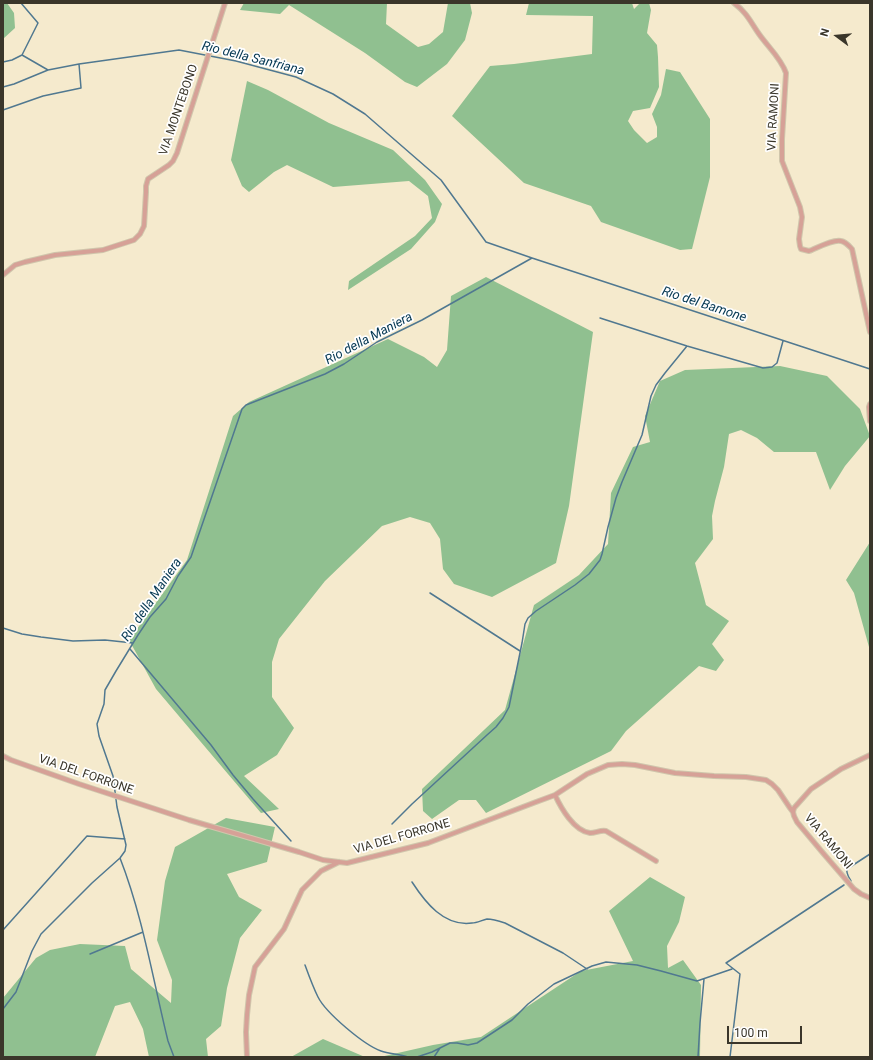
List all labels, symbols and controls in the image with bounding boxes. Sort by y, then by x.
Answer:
north arrow [817,16,857,56]
text: N [818,27,832,38]
water label: Rio della Sanfriana [200,39,306,79]
street label: VIA MONTEBONO [157,63,201,157]
street label: VIA RAMONI [765,83,783,151]
water label: Rio del Bamone [660,284,748,326]
water label: Rio della Maniera [323,309,415,369]
water label: Rio della Maniera [119,556,185,644]
street label: VIA DEL FORRONE [37,752,135,798]
street label: VIA RAMONI [801,811,855,873]
street label: VIA DEL FORRONE [352,816,452,858]
scale bar [729,1018,804,1044]
text: 100 m [734,1026,768,1040]

